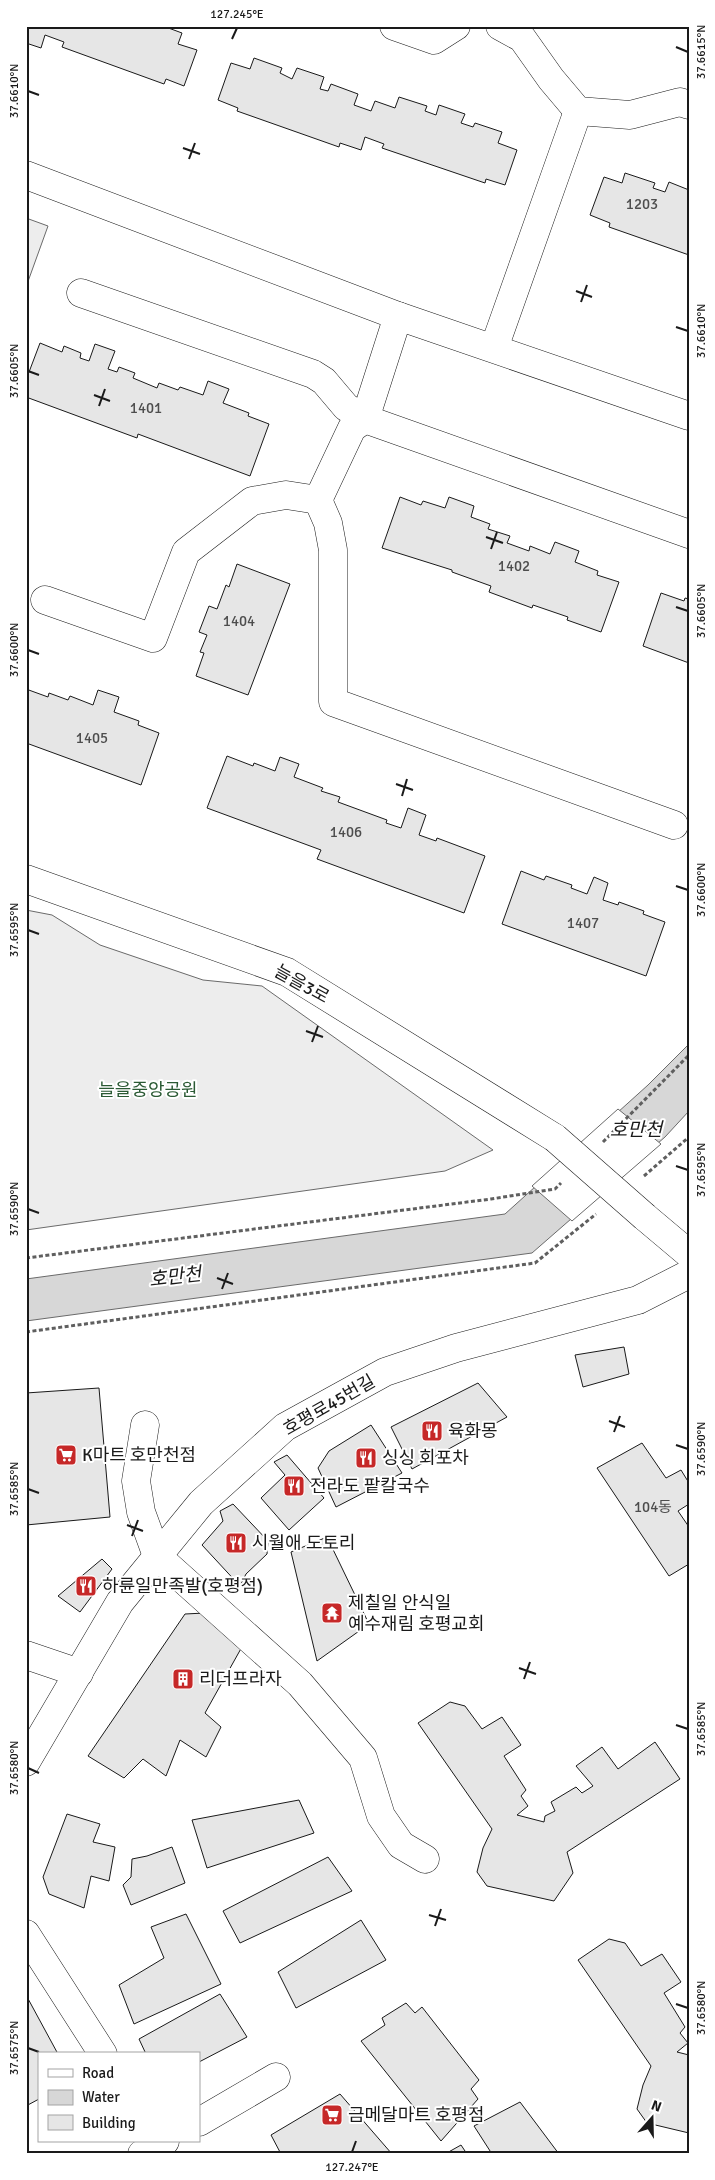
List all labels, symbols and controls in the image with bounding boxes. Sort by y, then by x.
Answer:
text: 127.245°E [210,7,264,22]
text: 37.6615°N [694,25,709,79]
text: 37.6610°N [7,64,22,118]
house number: 1203 [626,195,658,213]
text: 37.6610°N [694,304,709,358]
text: 37.6605°N [7,344,22,398]
house number: 1401 [130,399,162,417]
house number: 1402 [498,557,530,575]
text: 37.6605°N [694,584,709,638]
house number: 1404 [223,612,255,630]
text: 37.6600°N [7,623,22,677]
house number: 1405 [76,729,108,747]
house number: 1406 [330,823,362,841]
text: 37.6600°N [694,863,709,917]
text: 37.6595°N [7,903,22,957]
house number: 1407 [567,914,599,932]
street label: 늘을3로 [271,960,333,1008]
park label: 늘을중앙공원 [98,1079,198,1101]
water label: 호만천 [610,1118,664,1142]
text: 37.6595°N [694,1143,709,1197]
text: 37.6590°N [7,1182,22,1236]
water label: 호만천 [148,1262,204,1292]
street label: 호평로45번길 [279,1370,379,1440]
restaurant icon: 육화몽 [420,1419,444,1443]
place label: 육화몽 [448,1420,498,1442]
text: 37.6590°N [694,1422,709,1476]
supermarket icon: K마트 호만천점 [54,1443,78,1467]
place label: K마트 호만천점 [82,1444,196,1466]
restaurant icon: 싱싱 회포차 [354,1446,378,1470]
place label: 싱싱 회포차 [382,1447,469,1469]
text: 37.6585°N [7,1462,22,1516]
restaurant icon: 전라도 팥칼국수 [282,1474,306,1498]
place label: 전라도 팥칼국수 [310,1475,430,1497]
house number: 104동 [634,1498,672,1516]
restaurant icon: 시월애 도토리 [224,1531,248,1555]
place label: 시월애 도토리 [252,1532,355,1554]
restaurant icon: 하륜일만족발(호평점) [74,1574,98,1598]
place label: 하륜일만족발(호평점) [102,1575,263,1597]
place label: 제칠일 안식일 예수재림 호평교회 [348,1592,484,1635]
temple icon: 제칠일 안식일 예수재림 호평교회 [320,1601,344,1625]
building icon: 리더프라자 [171,1667,195,1691]
place label: 리더프라자 [199,1668,282,1690]
text: 37.6585°N [694,1702,709,1756]
text: 37.6580°N [7,1741,22,1795]
text: 37.6580°N [694,1981,709,2035]
text: 37.6575°N [7,2021,22,2075]
legend [38,2052,200,2142]
text: Road [82,2064,114,2082]
text: Water [82,2088,120,2106]
north arrow [628,2092,678,2142]
text: N [649,2097,664,2116]
supermarket icon: 금메달마트 호평점 [320,2103,344,2127]
place label: 금메달마트 호평점 [348,2104,484,2126]
text: Building [82,2114,136,2132]
text: 127.247°E [325,2160,379,2175]

